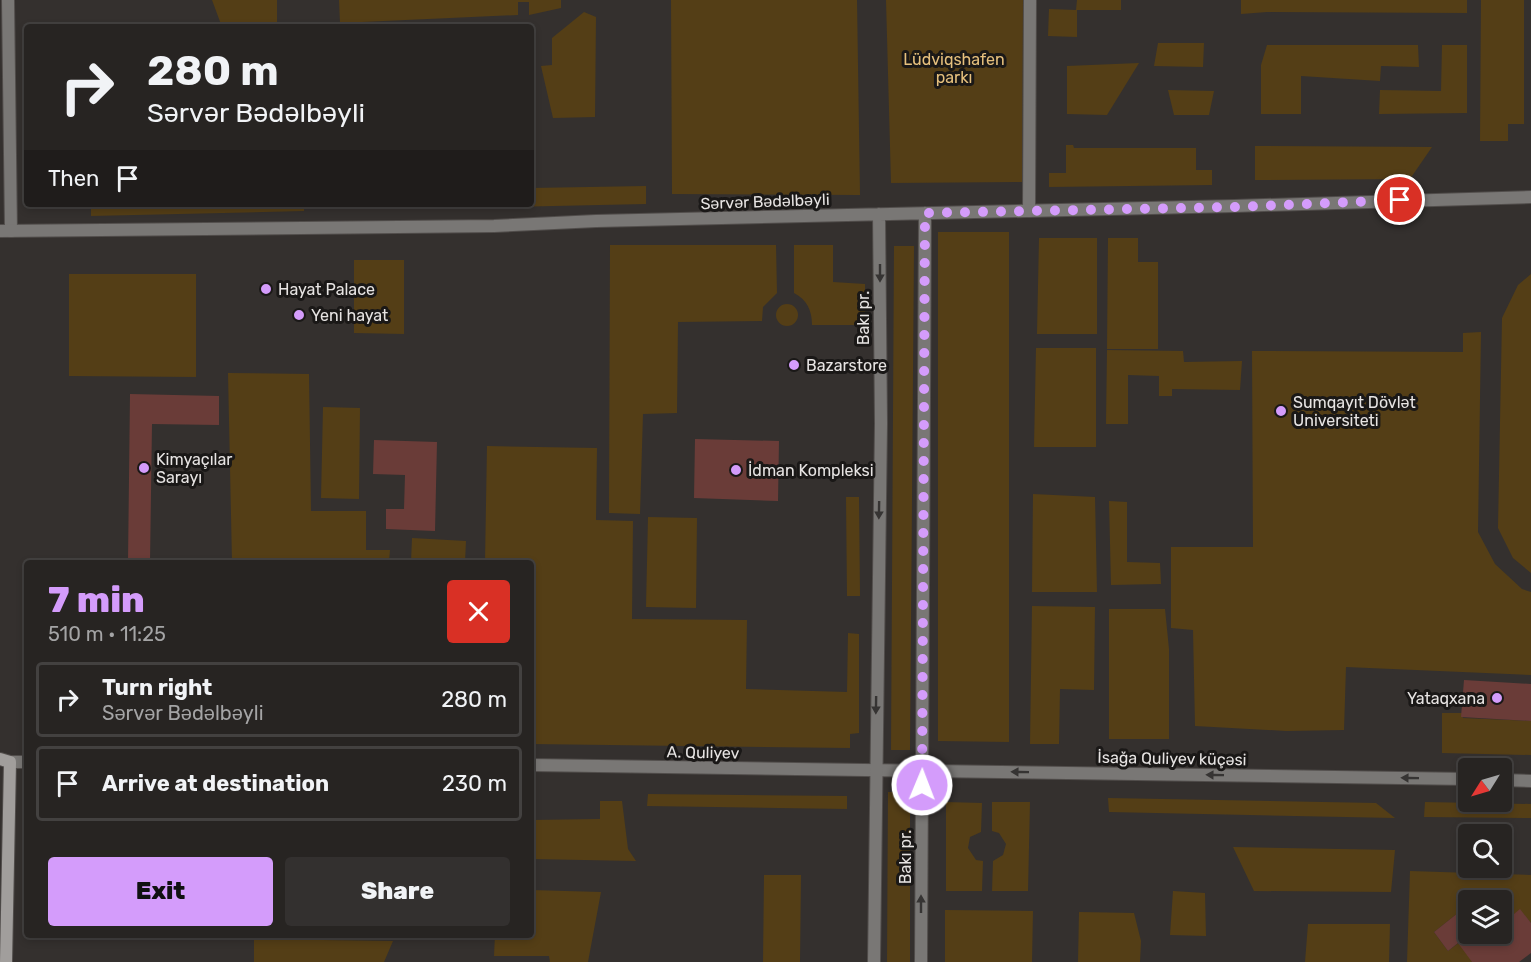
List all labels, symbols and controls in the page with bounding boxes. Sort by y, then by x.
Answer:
text: 280 m [147,46,279,96]
icon: right [48,48,126,126]
park label: Lüdviqshafen parkı [903,50,1005,87]
text: Sərvər Bədəlbəyli [147,97,365,129]
icon: arrive [111,162,144,195]
text: Then [48,165,99,192]
pin [1374,174,1425,225]
icon: arrive [1383,183,1416,216]
street label: Sərvər Bədəlbəyli [700,190,830,213]
one-way arrow [875,263,885,282]
place label: Hayat Palace [278,280,375,299]
marker: Hayat Palace [259,282,273,296]
street label: Bakı pr. [854,291,873,345]
place label: Yeni hayat [311,306,388,325]
marker: Yeni hayat [292,308,306,322]
place label: Bazarstore [806,356,887,375]
marker: Bazarstore [787,358,801,372]
place label: Sumqayıt Dövlət Universiteti [1293,393,1416,430]
marker: Sumqayıt Dövlət Universiteti [1274,404,1288,418]
place label: Kimyaçılar Sarayı [156,450,232,487]
marker: Kimyaçılar Sarayı [137,461,151,475]
place label: İdman Kompleksi [748,461,874,480]
marker: İdman Kompleksi [729,463,743,477]
one-way arrow [874,500,884,519]
text: 7 min [48,578,145,621]
button: close [447,580,510,643]
text: 510 m · 11:25 [48,622,166,646]
text: Turn right [102,674,212,701]
icon: right [51,683,84,716]
text: 280 m [441,686,507,713]
place label: Yataqxana [1407,689,1485,708]
marker: Yataqxana [1490,691,1504,705]
one-way arrow [871,695,881,714]
text: Sərvər Bədəlbəyli [102,701,264,725]
street label: A. Quliyev [666,742,740,763]
street label: İsağa Quliyev küçəsi [1097,748,1247,769]
position arrow [890,753,954,817]
north arrow [1458,758,1512,812]
map controls [1458,758,1512,944]
icon: arrive [51,767,84,800]
one-way arrow [1011,767,1030,777]
text: Arrive at destination [102,770,329,797]
text: 230 m [442,770,507,797]
one-way arrow [1206,770,1225,780]
one-way arrow [1401,774,1420,783]
button: search [1458,824,1512,878]
street label: Bakı pr. [896,830,915,884]
button: Exit [48,857,273,926]
button: Share [285,857,510,926]
button: layers [1458,890,1512,944]
one-way arrow [916,894,926,913]

